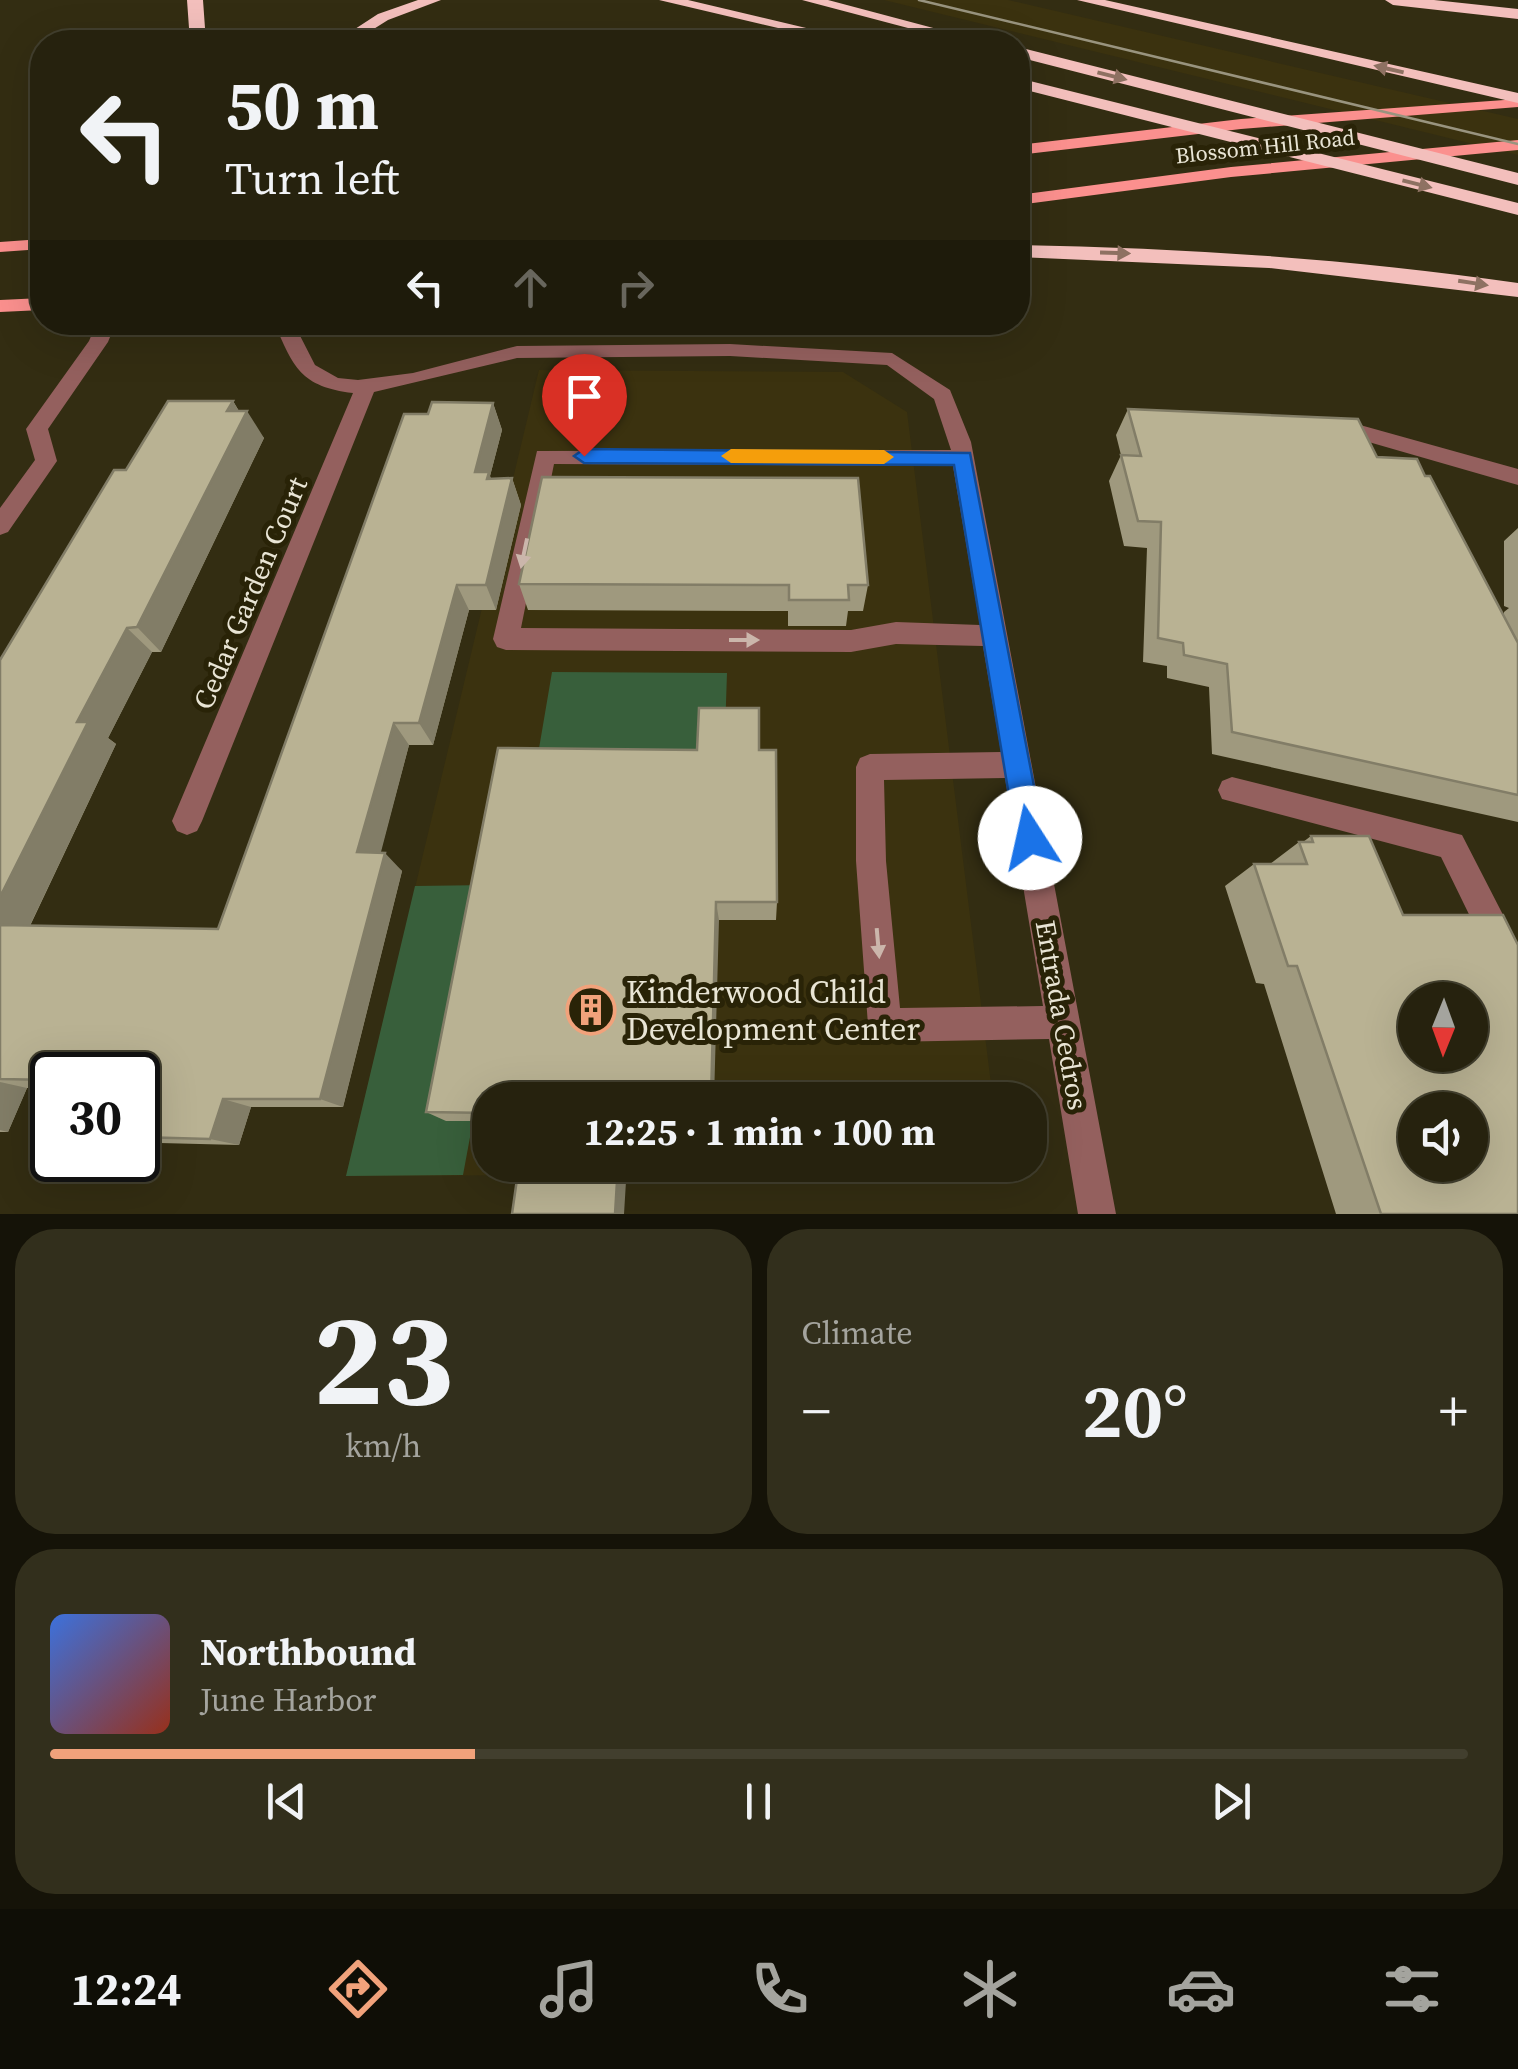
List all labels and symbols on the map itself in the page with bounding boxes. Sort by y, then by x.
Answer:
one-way arrow [1373,61,1404,76]
one-way arrow [1097,69,1128,85]
street label: Blossom Hill Road [1174,122,1357,170]
one-way arrow [1402,177,1433,192]
one-way arrow [1099,245,1131,261]
one-way arrow [1458,276,1490,291]
pin [542,354,627,457]
street label: Cedar Garden Court [184,470,316,715]
one-way arrow [516,538,532,569]
one-way arrow [728,632,760,648]
position arrow [978,786,1082,890]
street label: Entrada Cedros [1027,917,1097,1113]
one-way arrow [870,928,886,959]
place label: Kinderwood Child Development Center [626,970,920,1051]
north arrow [1398,982,1488,1072]
building icon: Kinderwood Child Development Center [565,984,617,1036]
speed limit sign: 30 [30,1052,160,1182]

